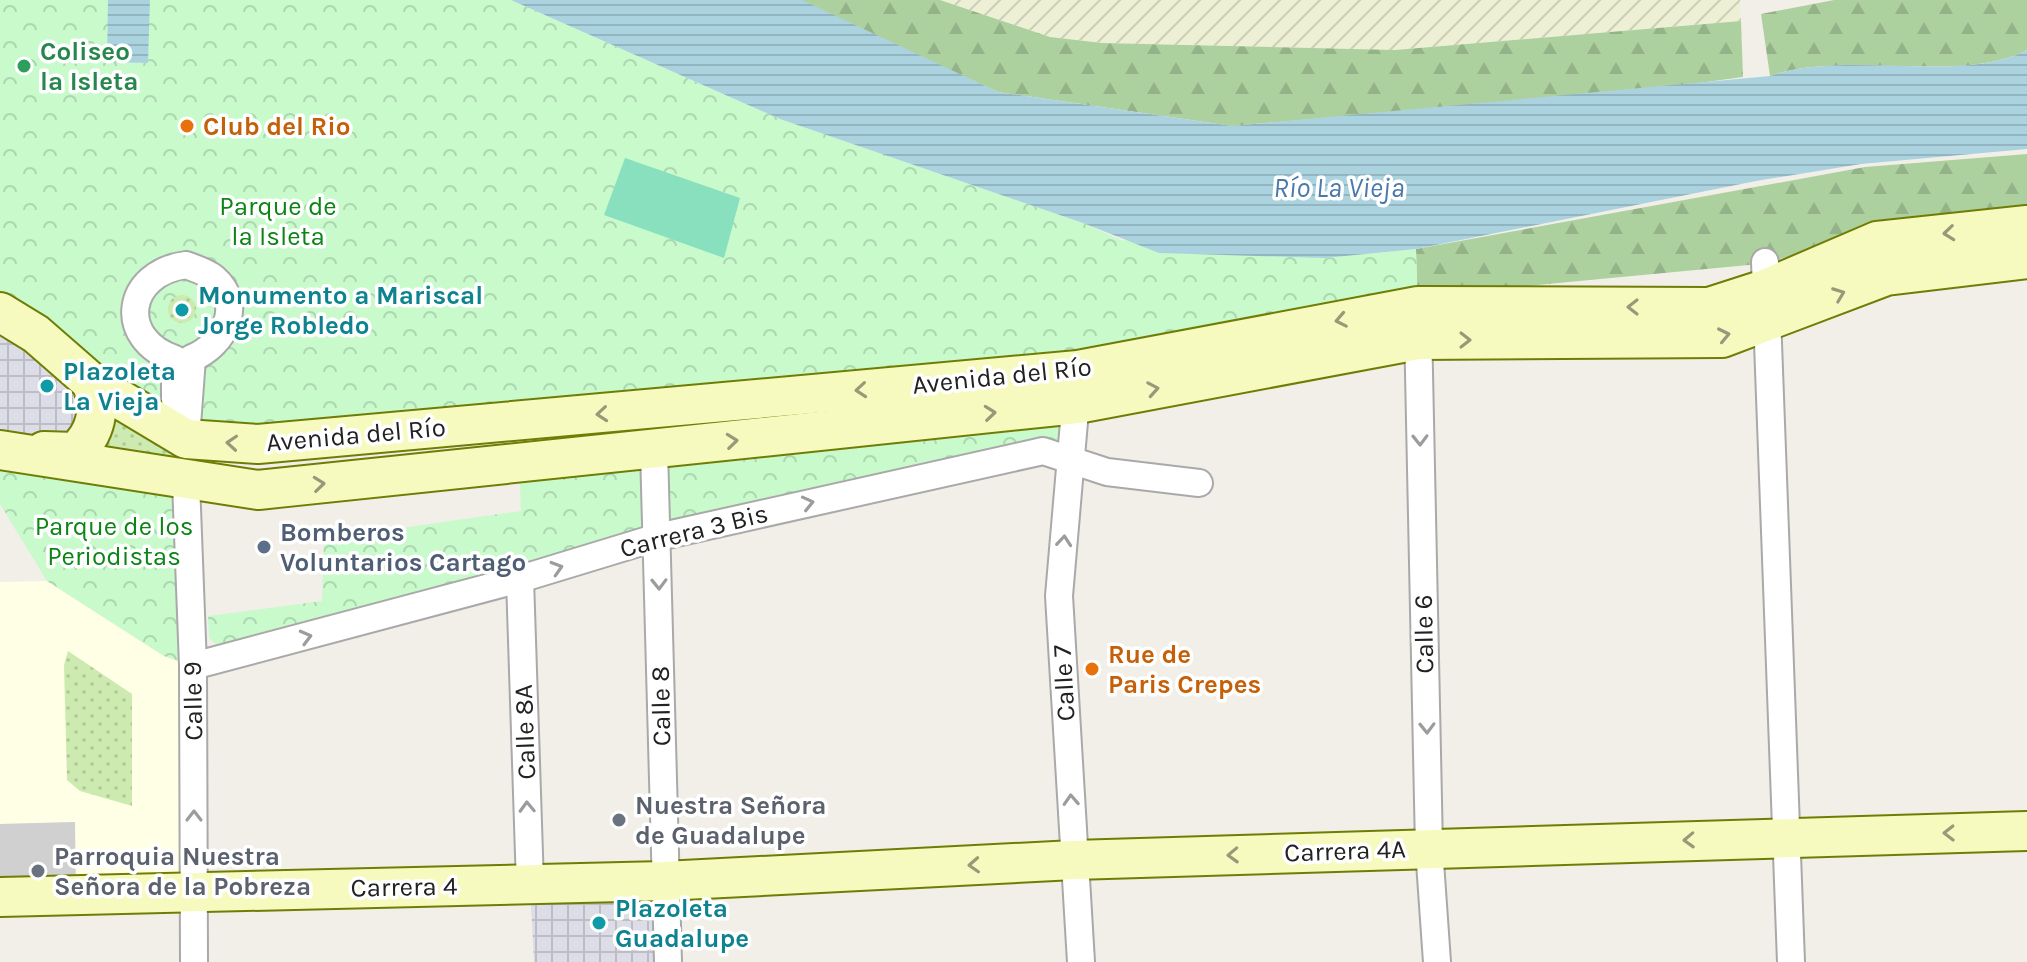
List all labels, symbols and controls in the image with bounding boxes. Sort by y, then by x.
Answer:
place label: Coliseo la Isleta [40,36,139,97]
marker: Coliseo la Isleta [15,57,33,75]
place label: Club del Rio [203,111,350,142]
marker: Club del Rio [178,117,196,135]
water label: Río La Vieja [1273,171,1405,204]
park label: Parque de la Isleta [219,191,337,252]
one-way arrow [1942,225,1955,242]
place label: Monumento a Mariscal Jorge Robledo [198,280,483,341]
one-way arrow [1831,287,1845,304]
one-way arrow [1626,298,1639,316]
marker: Monumento a Mariscal Jorge Robledo [173,301,191,319]
one-way arrow [1334,311,1348,328]
one-way arrow [1717,327,1731,344]
one-way arrow [1459,331,1472,349]
street label: Avenida del Río [911,351,1093,401]
place label: Plazoleta La Vieja [63,356,176,417]
marker: Plazoleta La Vieja [38,377,56,395]
one-way arrow [854,381,867,398]
one-way arrow [1147,382,1160,399]
one-way arrow [595,405,608,422]
one-way arrow [984,405,997,422]
street label: Avenida del Río [265,412,447,458]
one-way arrow [726,433,739,450]
one-way arrow [1411,434,1429,447]
one-way arrow [225,435,238,452]
one-way arrow [313,476,326,493]
one-way arrow [801,496,815,513]
street label: Carrera 3 Bis [617,498,771,564]
park label: Parque de los Periodistas [35,511,193,572]
place label: Bomberos Voluntarios Cartago [280,517,526,578]
one-way arrow [1056,534,1073,547]
marker: Bomberos Voluntarios Cartago [255,538,273,556]
one-way arrow [549,561,563,577]
one-way arrow [650,578,668,591]
street label: Calle 6 [1408,594,1440,674]
one-way arrow [298,630,312,646]
place label: Rue de Paris Crepes [1108,639,1261,700]
street label: Calle 7 [1047,644,1081,722]
marker: Rue de Paris Crepes [1083,660,1101,678]
street label: Calle 9 [177,661,209,741]
street label: Calle 8 [645,666,677,746]
street label: Calle 8A [508,684,542,780]
one-way arrow [1418,722,1435,735]
place label: Nuestra Señora de Guadalupe [635,790,826,851]
one-way arrow [1063,793,1080,806]
one-way arrow [519,800,536,813]
one-way arrow [185,809,203,822]
marker: Nuestra Señora de Guadalupe [610,811,628,829]
one-way arrow [1942,825,1955,842]
one-way arrow [1682,832,1695,849]
street label: Carrera 4A [1284,833,1406,869]
place label: Parroquia Nuestra Señora de la Pobreza [54,841,311,902]
one-way arrow [1226,846,1239,863]
one-way arrow [967,856,980,873]
marker: Parroquia Nuestra Señora de la Pobreza [29,862,47,880]
street label: Carrera 4 [350,871,458,903]
place label: Plazoleta Guadalupe [615,893,749,954]
marker: Plazoleta Guadalupe [590,914,608,932]

